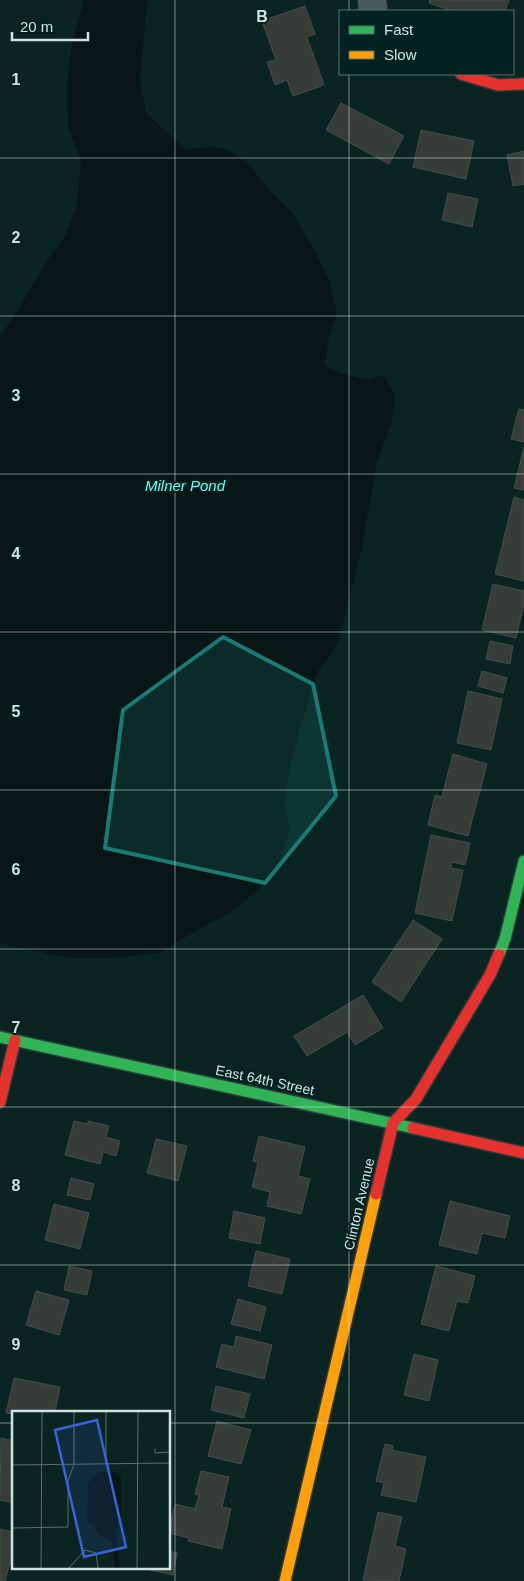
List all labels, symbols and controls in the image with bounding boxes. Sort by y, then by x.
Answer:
text: B [256,8,268,25]
scale bar [12,10,89,42]
legend [339,10,514,75]
text: 20 m [20,18,53,35]
text: Fast [384,21,414,38]
text: Slow [384,46,417,63]
text: 1 [12,71,21,88]
text: 2 [12,229,21,246]
text: 3 [12,387,21,404]
water label: Milner Pond [145,477,226,494]
text: 4 [12,545,21,562]
text: 5 [12,703,21,720]
text: 6 [12,861,21,878]
text: 7 [12,1019,21,1036]
street label: East 64th Street [214,1062,316,1098]
street label: Clinton Avenue [341,1156,377,1252]
text: 8 [12,1177,21,1194]
text: 9 [12,1336,21,1353]
inset map [12,1411,170,1568]

